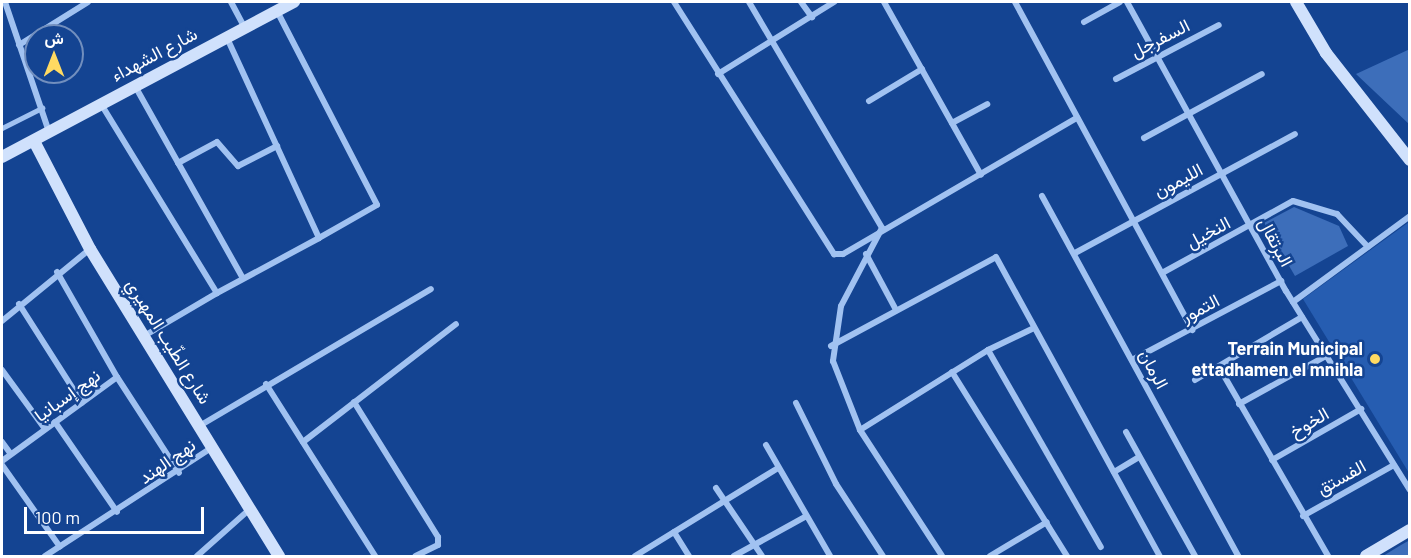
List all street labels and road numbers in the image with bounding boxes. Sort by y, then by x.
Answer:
street label: السفرجل [1127,14,1193,62]
street label: شارع الشهداء [107,22,201,86]
street label: الليمون [1150,158,1206,202]
street label: النخيل [1182,211,1234,253]
street label: البرتقال [1254,214,1298,270]
street label: شارع الطّيب المهيري [122,274,216,408]
street label: التمور [1177,289,1223,327]
street label: الرمان [1135,346,1173,392]
street label: نهج إسبانيا [30,364,104,426]
street label: الخوخ [1286,402,1332,442]
street label: نهج الهند [135,434,199,488]
street label: الفستق [1313,455,1369,499]

